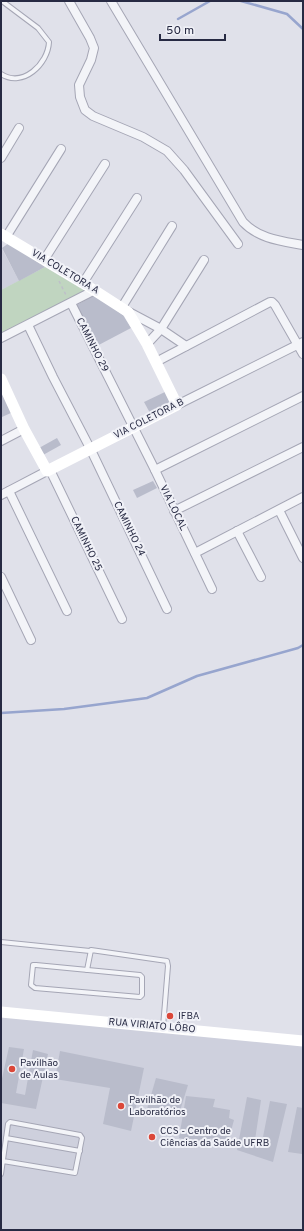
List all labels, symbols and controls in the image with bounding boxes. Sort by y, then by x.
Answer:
scale bar [160,16,225,42]
text: 50 m [166,23,194,39]
street label: VIA COLETORA A [29,247,102,298]
street label: CAMINHO 29 [73,316,111,374]
street label: VIA COLETORA B [112,396,186,442]
street label: VIA LOCAL [156,483,190,533]
street label: CAMINHO 24 [110,499,148,559]
street label: CAMINHO 25 [67,514,105,574]
place label: IFBA [178,1010,200,1023]
marker: IFBA [165,1011,175,1021]
street label: RUA VIRIATO LÔBO [108,1016,196,1036]
place label: Pavilhão de Aulas [20,1057,59,1082]
marker: Pavilhão de Aulas [7,1064,17,1074]
place label: Pavilhão de Laboratórios [129,1094,186,1119]
marker: Pavilhão de Laboratórios [116,1101,126,1111]
place label: CCS - Centro de Ciências da Saúde UFRB [160,1125,269,1150]
marker: CCS - Centro de Ciências da Saúde UFRB [147,1132,157,1142]

